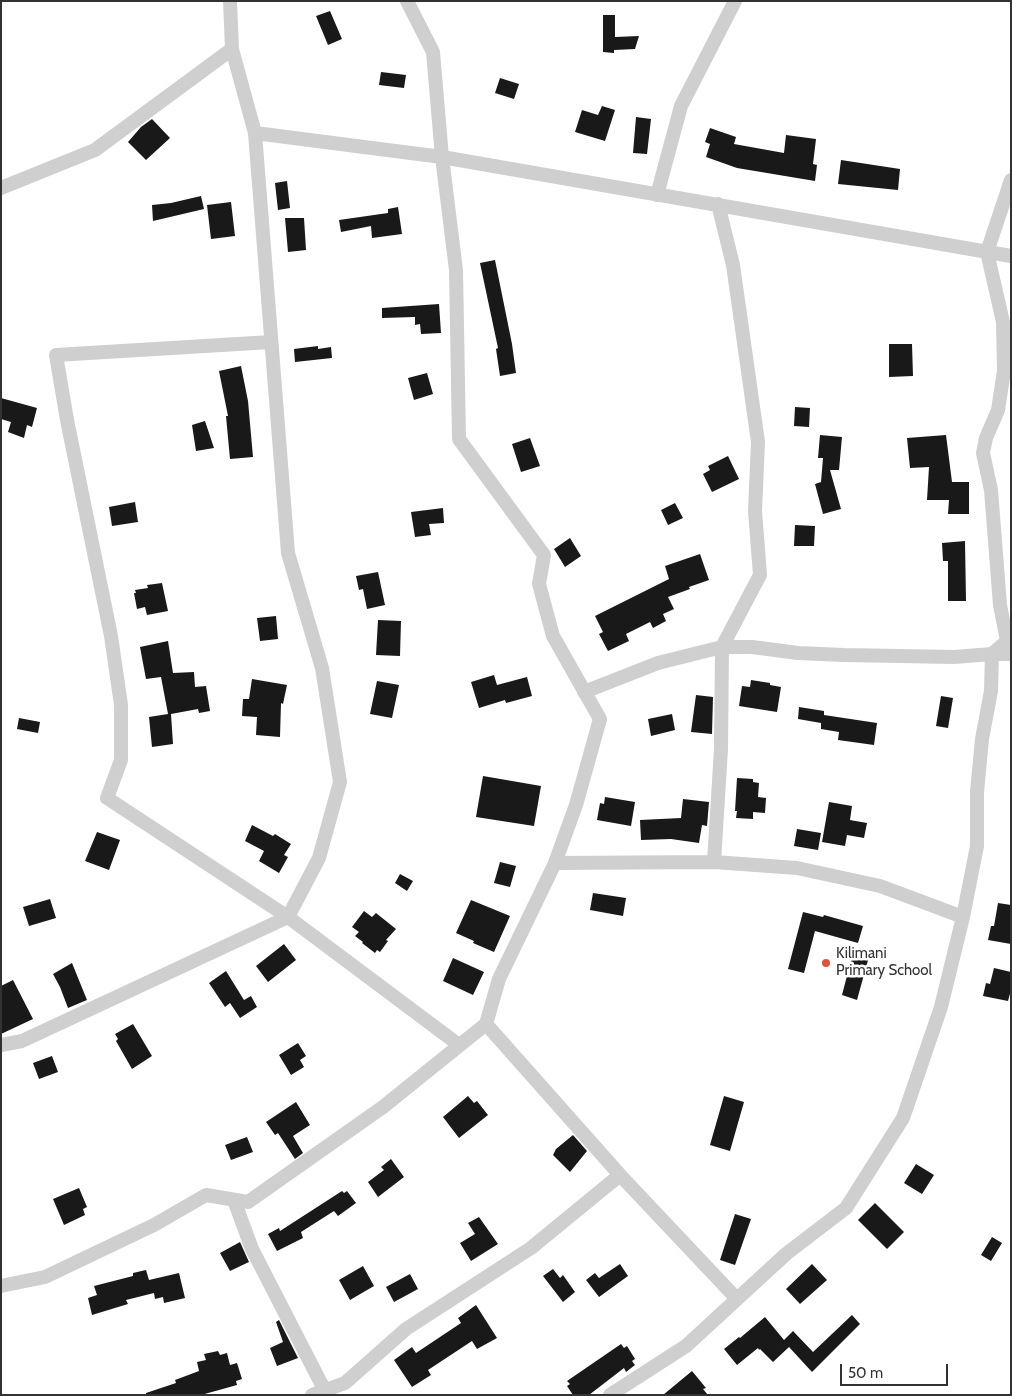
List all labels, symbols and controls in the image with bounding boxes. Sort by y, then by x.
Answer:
place label: Kilimani Primary School [836,945,932,980]
marker: Kilimani Primary School [820,957,832,969]
scale bar [842,1354,950,1386]
text: 50 m [848,1364,883,1382]

